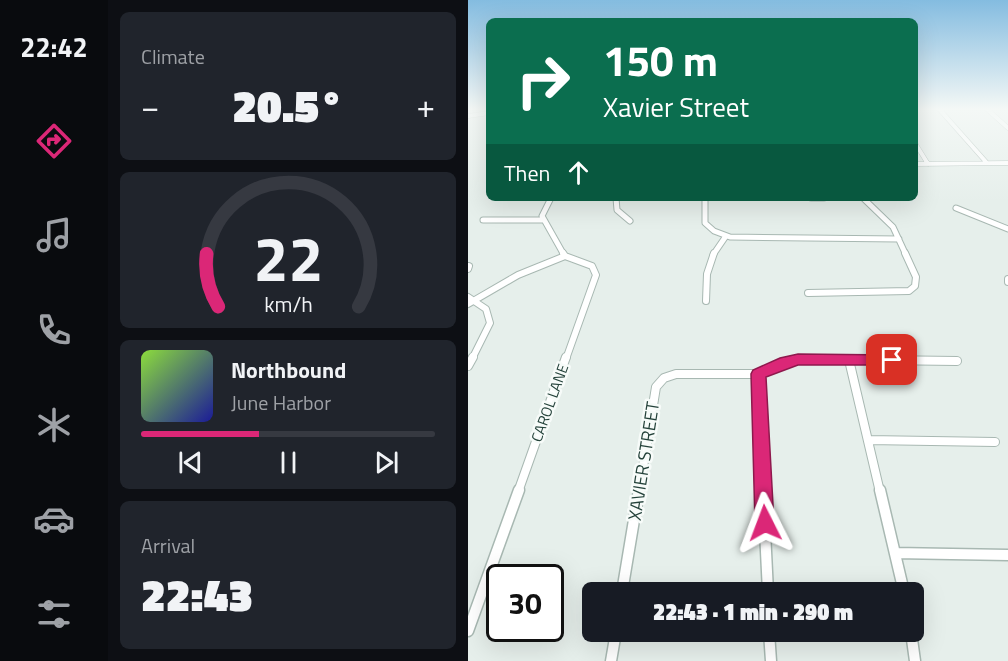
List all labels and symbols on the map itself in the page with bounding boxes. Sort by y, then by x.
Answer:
pin [866,334,917,385]
street label: CAROL LANE [525,361,574,445]
street label: XAVIER STREET [621,399,666,522]
position arrow [733,491,797,555]
speed limit sign: 30 [486,564,564,642]

